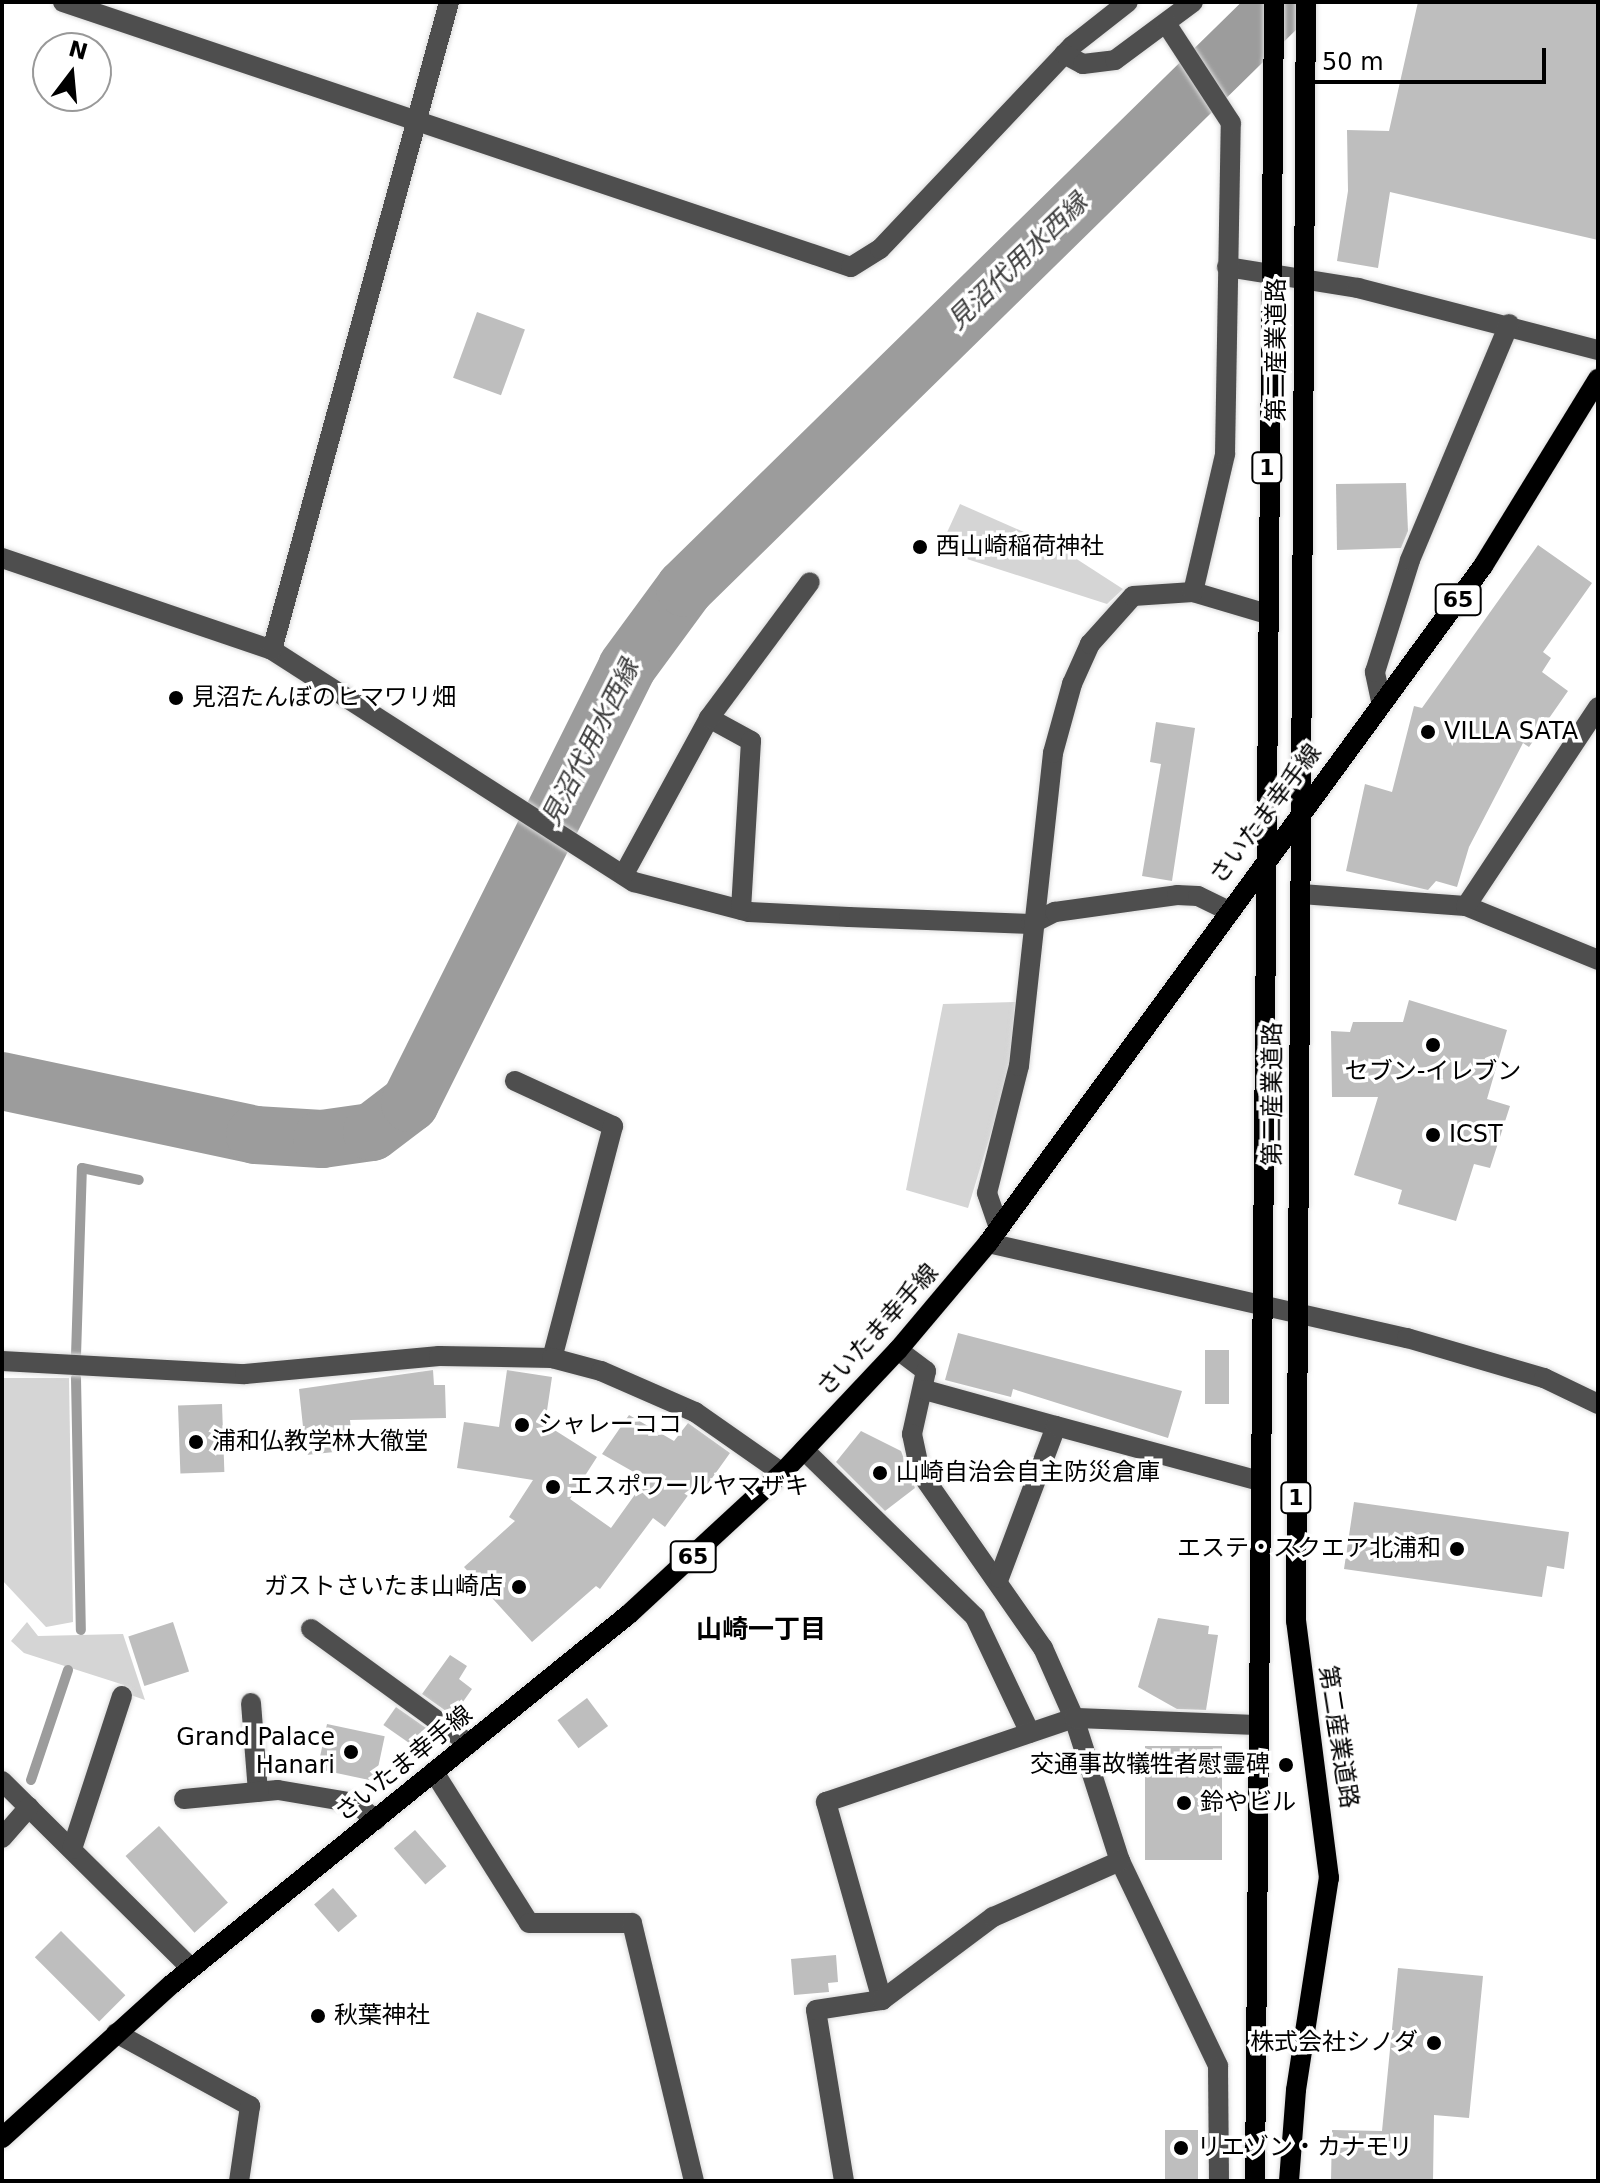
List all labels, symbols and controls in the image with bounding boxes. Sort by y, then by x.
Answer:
north arrow [32,32,112,112]
scale bar [1312,32,1550,82]
text: N [66,36,90,65]
text: 50 m [1322,48,1384,76]
water label: 見沼代用水西縁 [942,188,1094,336]
street label: 第二産業道路 [1263,278,1291,422]
road number: 1 [1251,450,1283,486]
place label: 西山崎稲荷神社 [936,533,1104,561]
marker: 西山崎稲荷神社 [911,538,929,556]
road number: 65 [1434,582,1482,618]
water label: 見沼代用水西縁 [536,655,646,831]
place label: 見沼たんぼのヒマワリ畑 [192,684,456,712]
marker: 見沼たんぼのヒマワリ畑 [167,689,185,707]
place label: VILLA SATA [1444,718,1578,746]
marker: VILLA SATA [1419,723,1437,741]
street label: さいたま幸手線 [1204,738,1328,890]
street label: 第二産業道路 [1259,1022,1287,1166]
marker: セブン-イレブン [1424,1036,1442,1054]
place label: セブン-イレブン [1345,1058,1521,1086]
place label: ICST [1449,1121,1503,1149]
marker: ICST [1424,1126,1442,1144]
street label: さいたま幸手線 [811,1258,945,1402]
place label: シャレーココ [538,1411,682,1439]
marker: シャレーココ [513,1416,531,1434]
place label: 浦和仏教学林大徹堂 [212,1428,428,1456]
marker: 浦和仏教学林大徹堂 [187,1433,205,1451]
place label: 山崎自治会自主防災倉庫 [896,1459,1160,1487]
marker: 山崎自治会自主防災倉庫 [871,1464,889,1482]
place label: エスポワールヤマザキ [569,1473,809,1501]
marker: エスポワールヤマザキ [544,1478,562,1496]
road number: 1 [1280,1480,1312,1516]
place label: エステ・スクエア北浦和 [1177,1535,1441,1563]
road number: 65 [669,1539,717,1575]
marker: エステ・スクエア北浦和 [1448,1540,1466,1558]
place label: ガストさいたま山崎店 [263,1573,503,1601]
marker: ガストさいたま山崎店 [510,1578,528,1596]
district label: 山崎一丁目 [696,1614,826,1646]
street label: 第二産業道路 [1313,1664,1363,1810]
street label: さいたま幸手線 [330,1700,478,1828]
place label: Grand Palace Hanari [176,1724,335,1780]
marker: Grand Palace Hanari [342,1743,360,1761]
place label: 交通事故犠牲者慰霊碑 [1030,1751,1270,1779]
marker: 交通事故犠牲者慰霊碑 [1277,1756,1295,1774]
place label: 鈴やビル [1200,1789,1296,1817]
marker: 鈴やビル [1175,1794,1193,1812]
place label: 秋葉神社 [334,2002,430,2030]
marker: 秋葉神社 [309,2007,327,2025]
place label: 株式会社シノダ [1250,2029,1418,2057]
marker: 株式会社シノダ [1425,2034,1443,2052]
place label: リエゾン・カナモリ [1197,2134,1413,2162]
marker: リエゾン・カナモリ [1172,2139,1190,2157]

